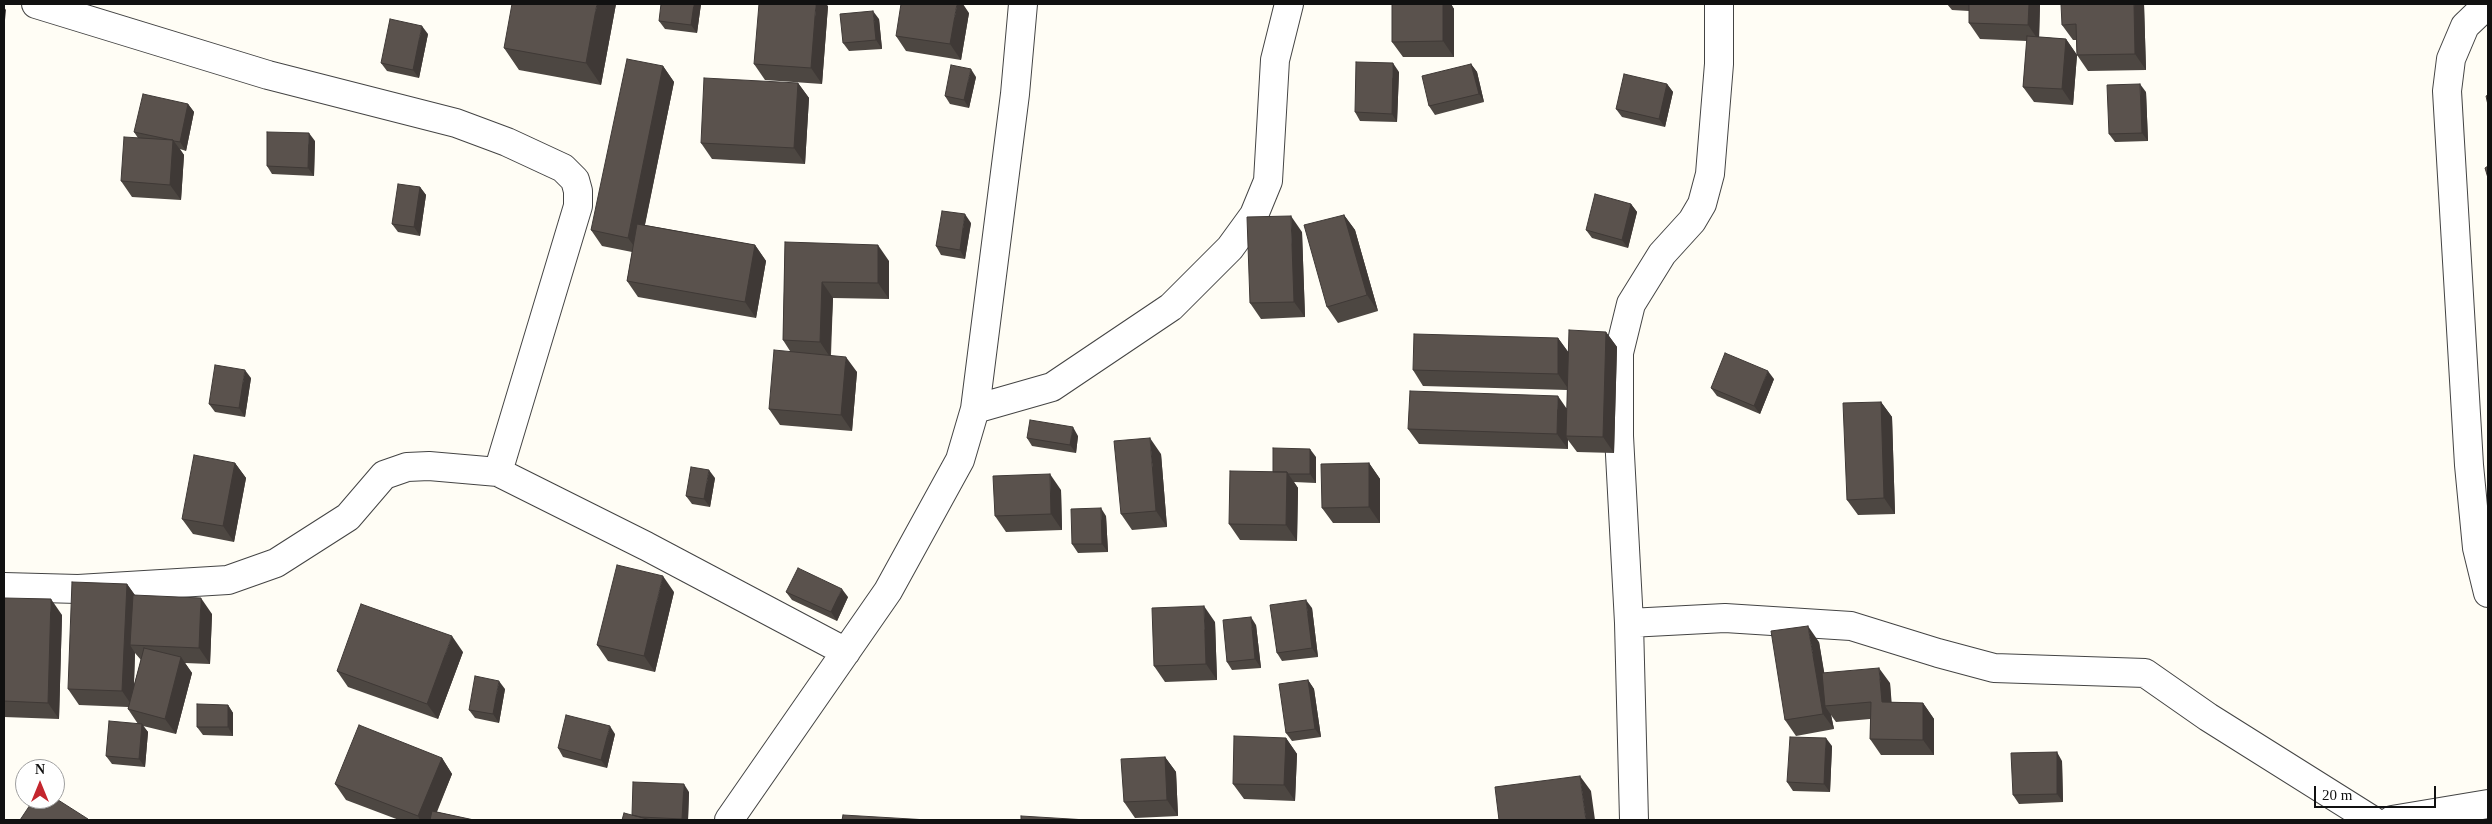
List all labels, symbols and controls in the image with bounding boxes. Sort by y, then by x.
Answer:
north arrow [15,759,65,809]
text: N [35,762,45,777]
scale bar [2317,776,2440,808]
text: 20 m [2322,787,2352,803]

